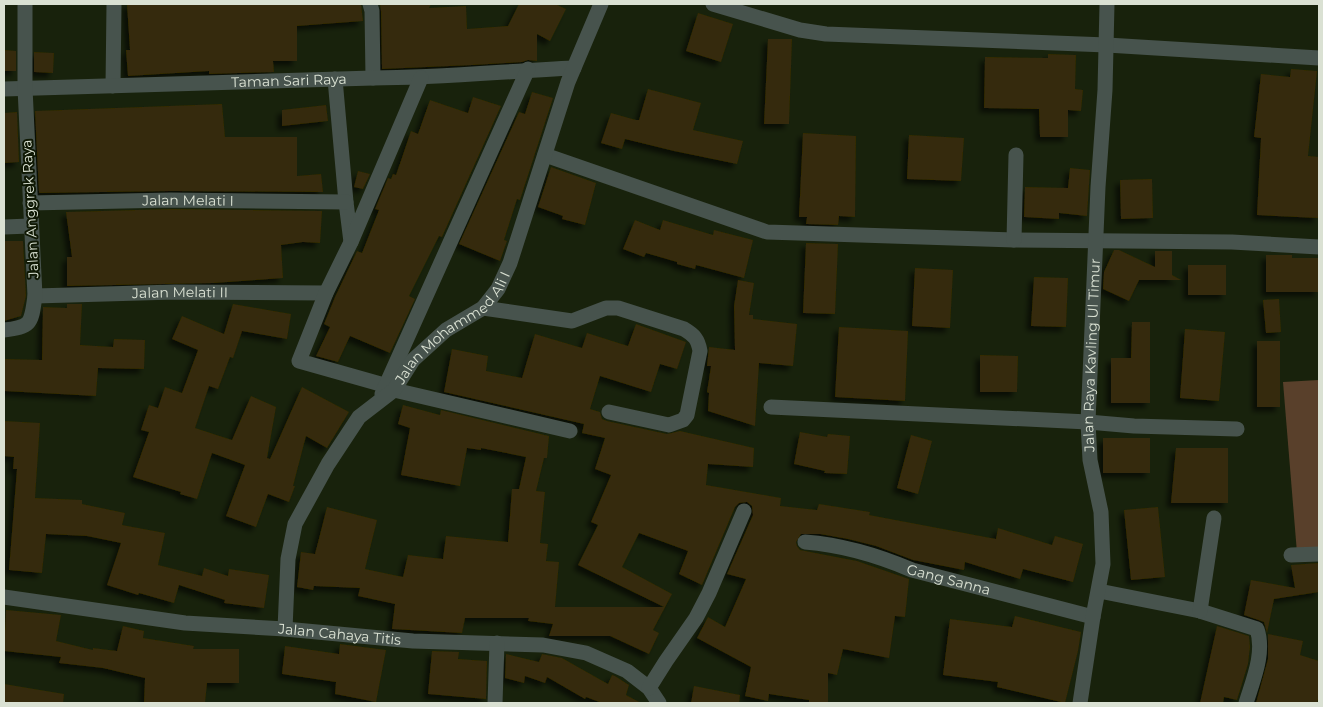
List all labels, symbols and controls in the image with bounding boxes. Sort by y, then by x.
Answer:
street label: Taman Sari Raya [231,70,347,91]
street label: Jalan Anggrek Raya [17,139,43,280]
street label: Jalan Melati I [141,191,234,210]
street label: Jalan Raya Kavling Ul Timur [1079,258,1104,454]
street label: Jalan Mohammed Ali I [390,268,514,388]
street label: Jalan Melati II [131,283,228,302]
street label: Gang Sanna [905,560,993,599]
street label: Jalan Cahaya Titis [277,620,402,649]

